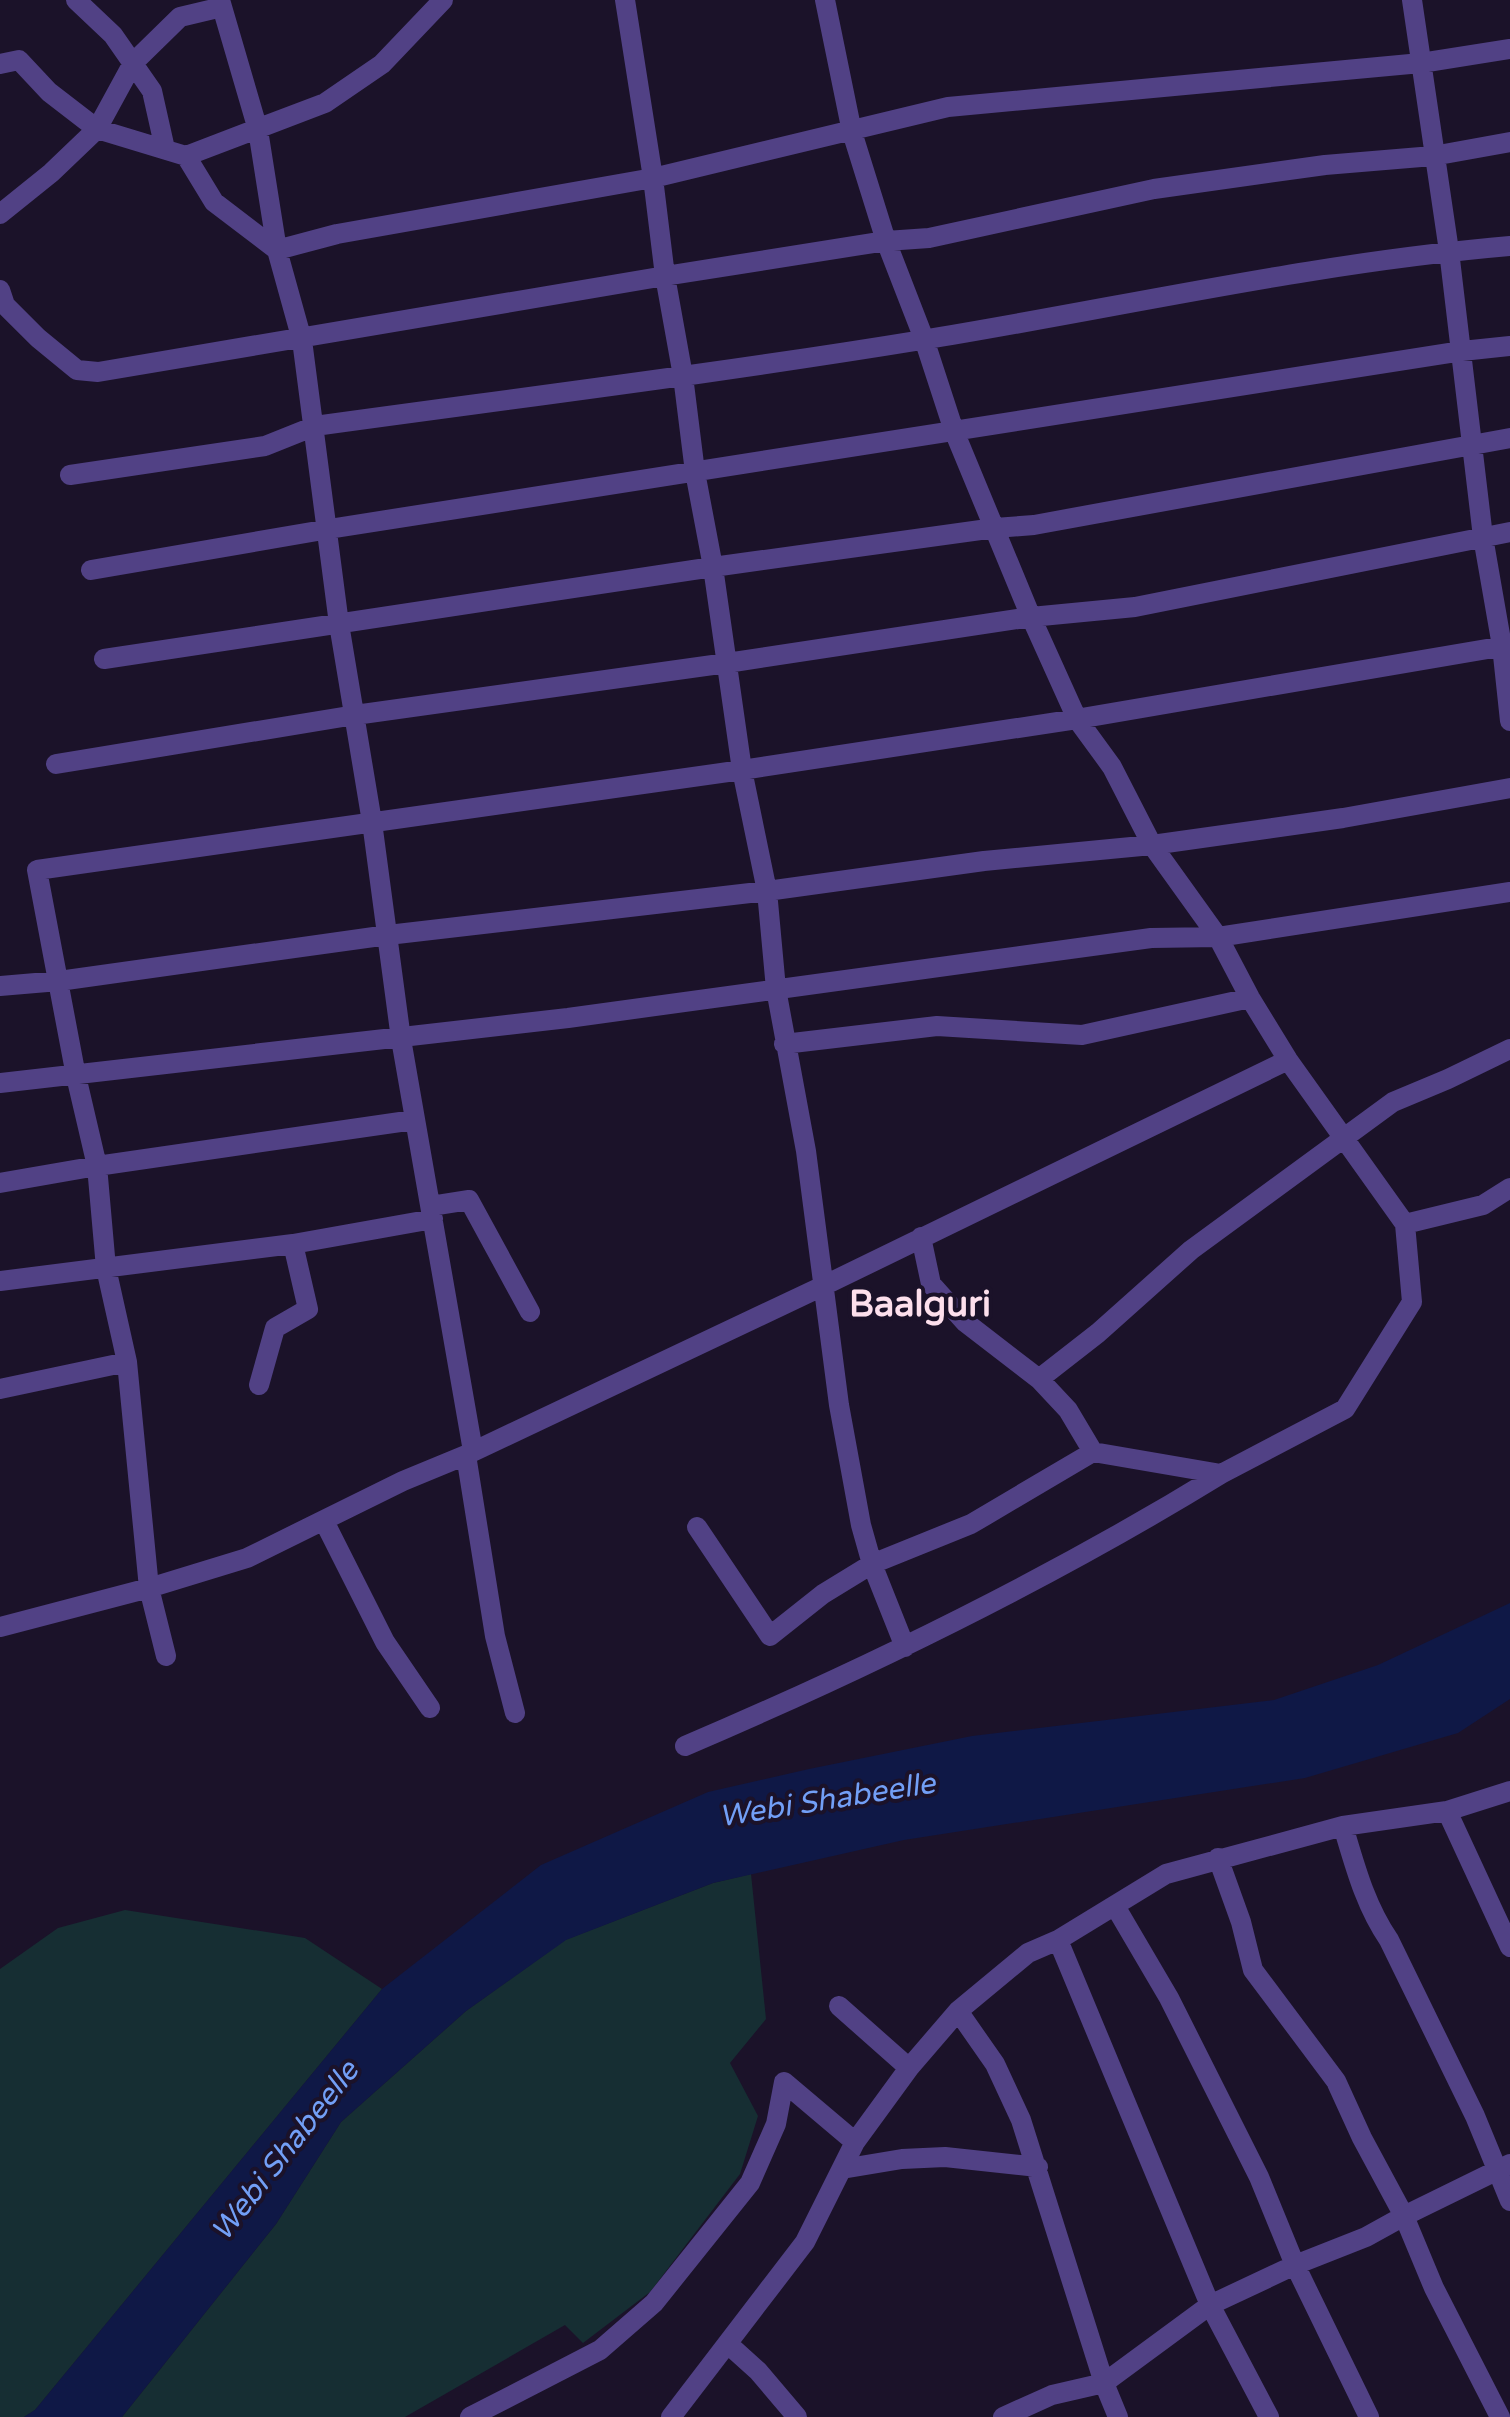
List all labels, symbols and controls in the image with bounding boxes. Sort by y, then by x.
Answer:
district label: Baalguri [849,1283,991,1326]
water label: Webi Shabeelle [716,1764,940,1835]
water label: Webi Shabeelle [203,2052,368,2248]

